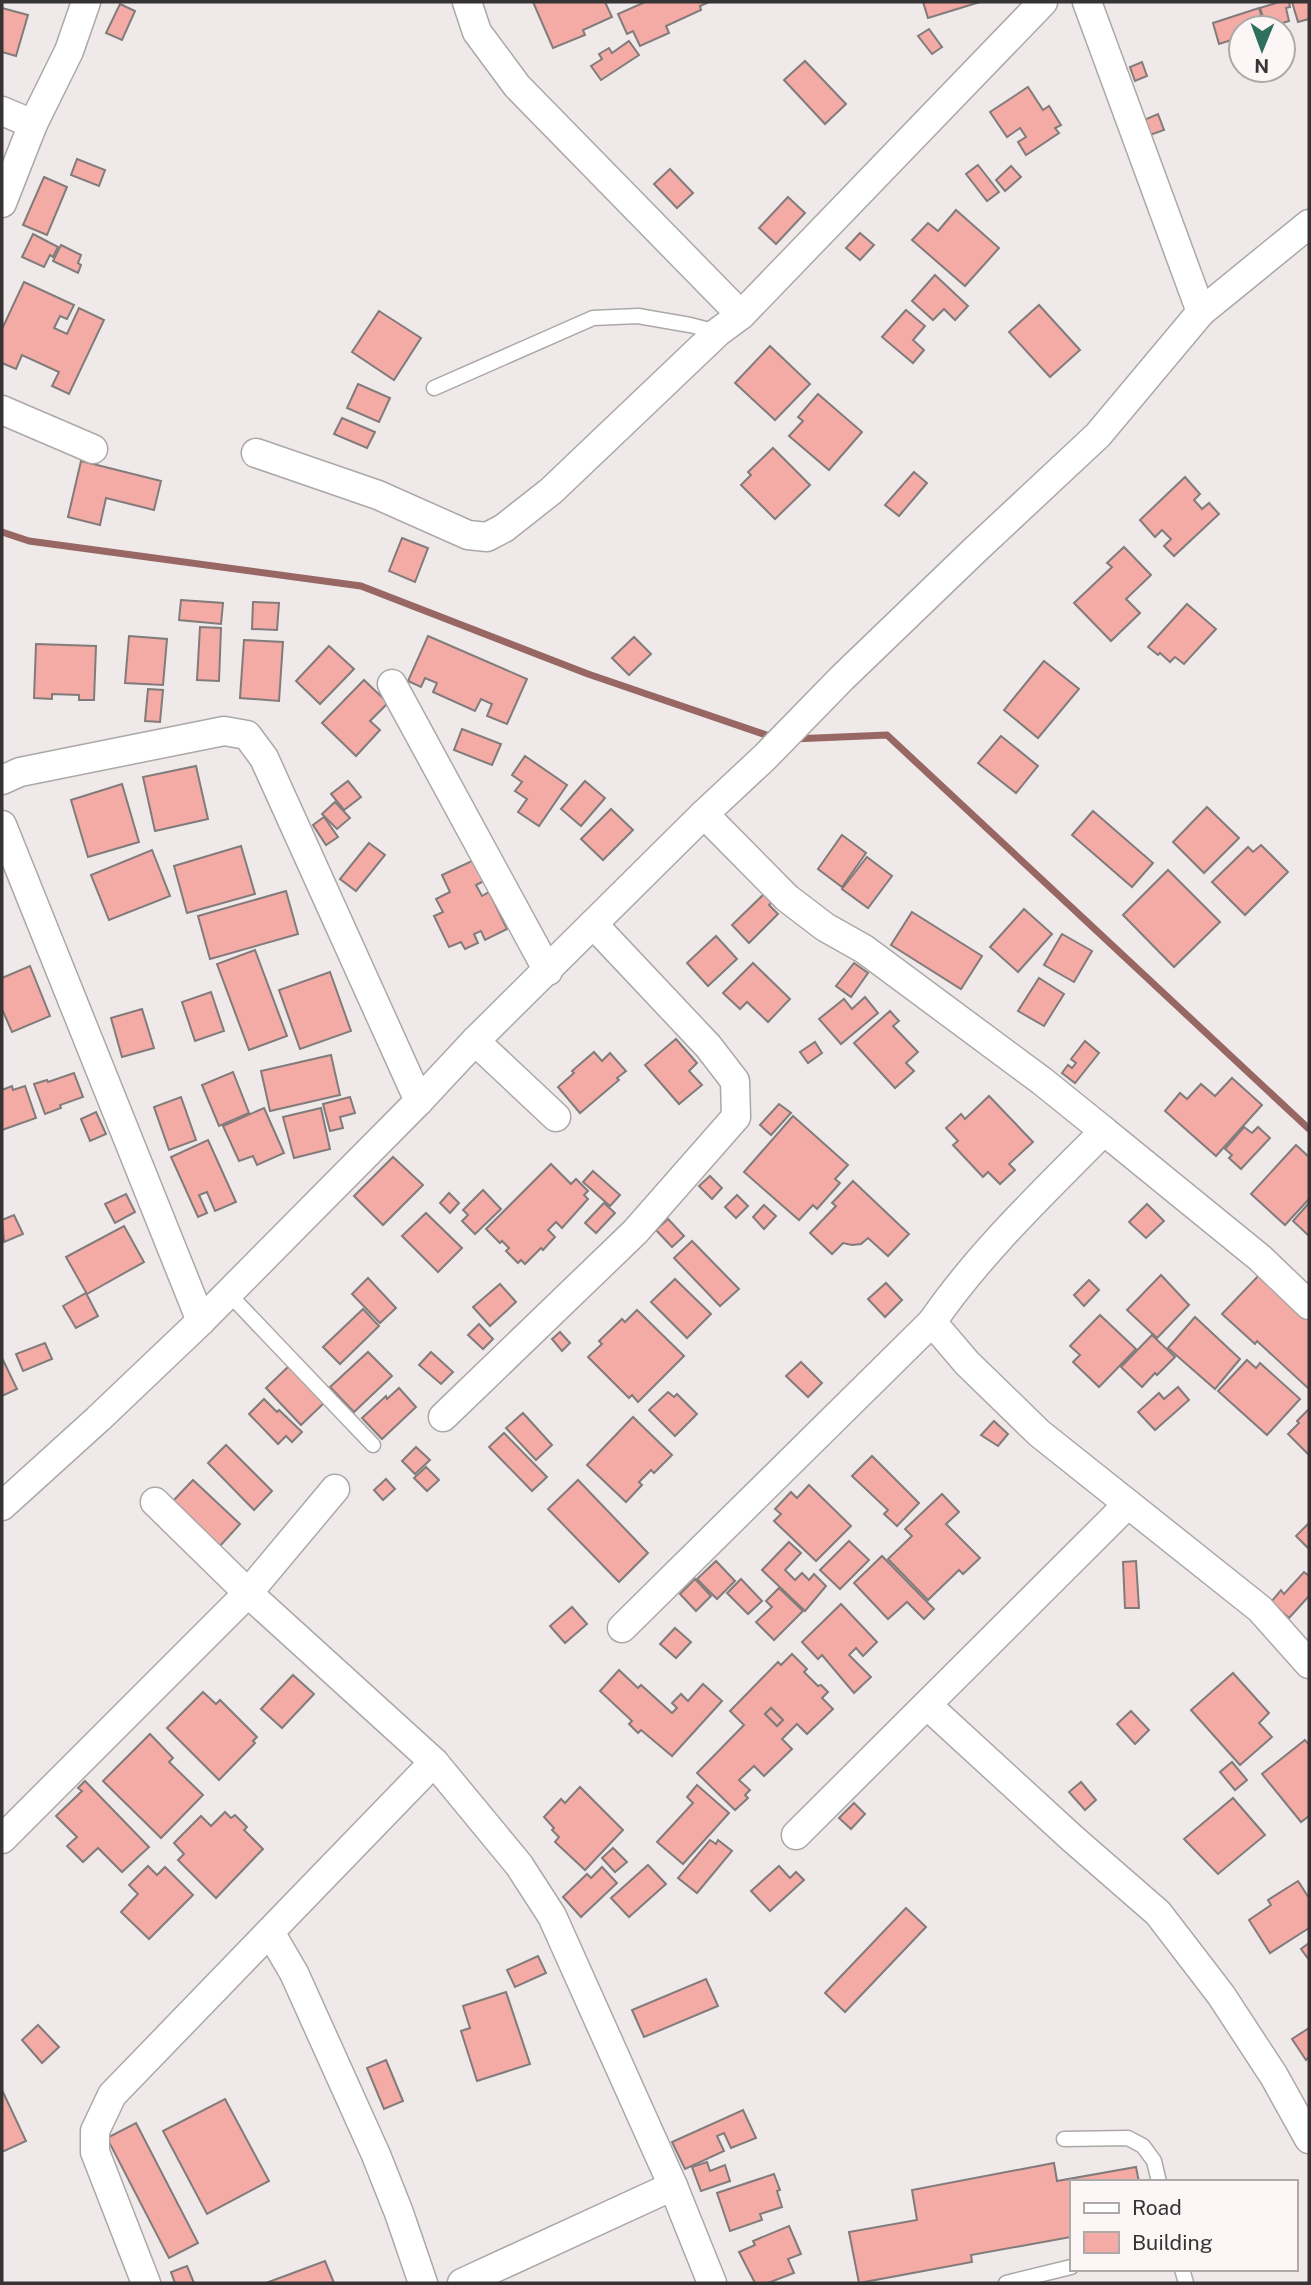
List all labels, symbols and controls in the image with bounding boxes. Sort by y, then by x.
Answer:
north arrow [1227,14,1297,84]
text: N [1254,55,1269,77]
legend [1070,2180,1297,2271]
text: Road [1132,2195,1182,2220]
text: Building [1132,2230,1213,2255]

